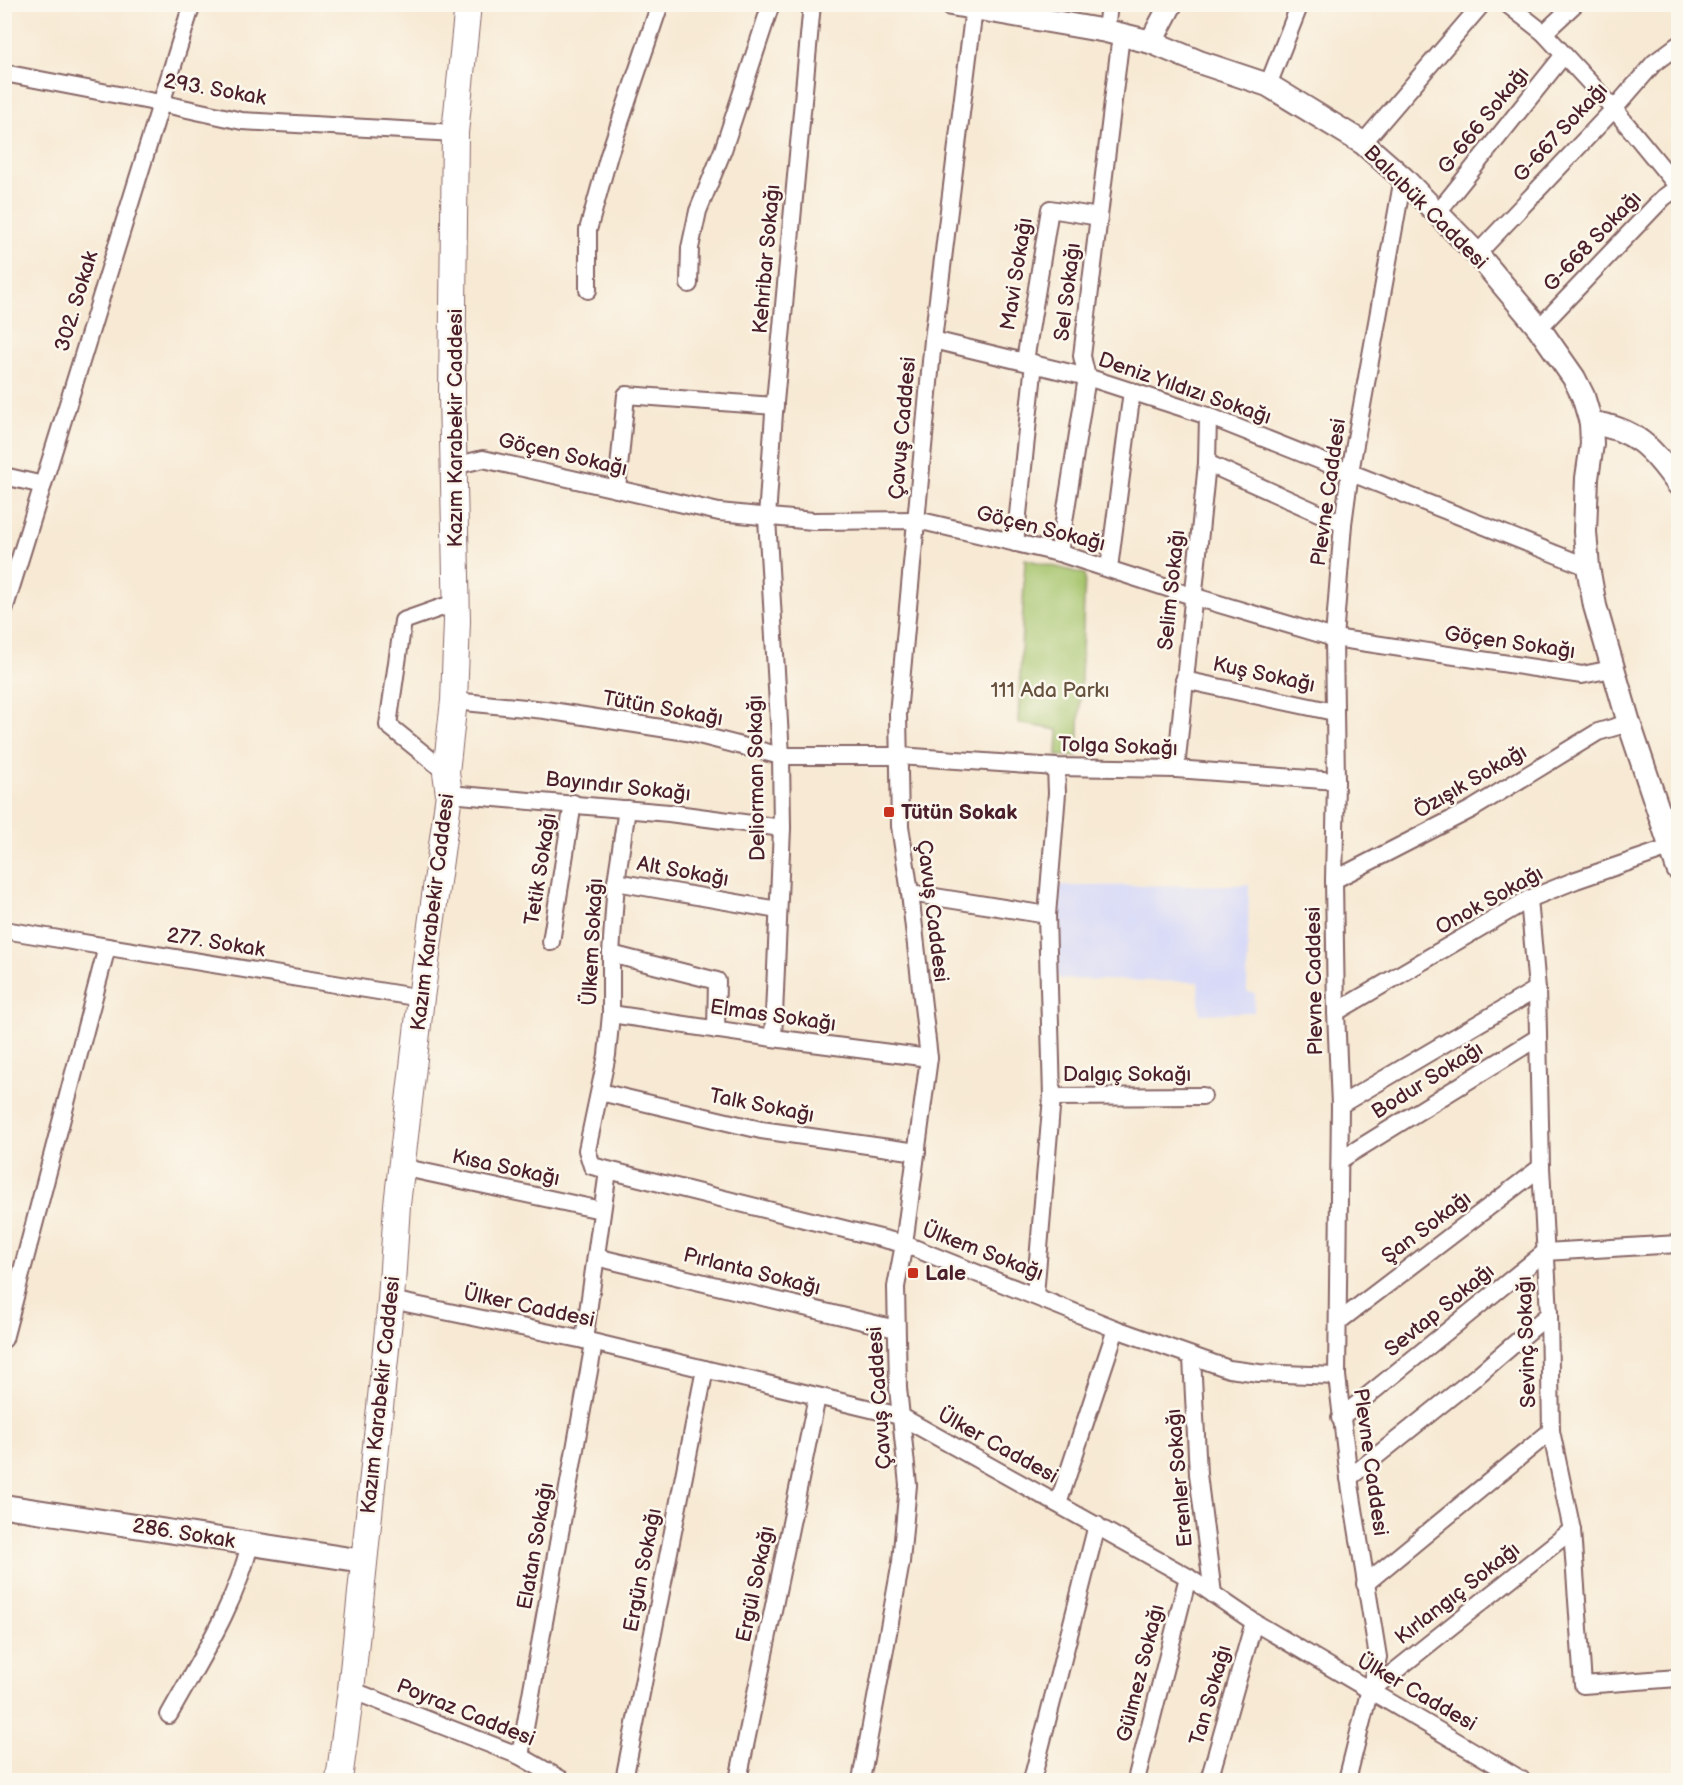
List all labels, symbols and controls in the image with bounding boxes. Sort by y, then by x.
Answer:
street label: G-666 Sokağı [1433,62,1534,179]
street label: 293. Sokak [162,68,269,111]
street label: G-667 Sokağı [1508,77,1613,187]
street label: Balcıbük Caddesi [1358,140,1493,275]
street label: Kehribar Sokağı [748,183,785,335]
street label: G-668 Sokağı [1538,186,1647,297]
street label: Mavi Sokağı [995,216,1038,332]
street label: Sel Sokağı [1049,242,1086,343]
street label: 302. Sokak [49,247,104,354]
street label: Kazım Karabekir Caddesi [443,309,468,547]
street label: Deniz Yıldızı Sokağı [1095,347,1275,430]
street label: Çavuş Caddesi [884,356,921,501]
street label: Plevne Caddesi [1306,417,1351,567]
street label: Göçen Sokağı [496,427,630,481]
street label: Göçen Sokağı [974,500,1108,557]
street label: Selim Sokağı [1153,529,1190,651]
street label: Göçen Sokağı [1443,621,1577,664]
street label: Kuş Sokağı [1210,651,1317,698]
park label: 111 Ada Parkı [990,678,1110,703]
street label: Tütün Sokağı [601,686,725,731]
street label: Deliorman Sokağı [743,695,770,861]
street label: Tolga Sokağı [1058,732,1178,761]
street label: Özışık Sokağı [1409,739,1531,824]
street label: Bayındır Sokağı [544,766,692,807]
street label: Kazım Karabekir Caddesi [406,792,459,1032]
place label: Tütün Sokak [901,800,1017,825]
marker: Tütün Sokak [882,805,896,819]
street label: Tetik Sokağı [519,811,562,927]
street label: Çavuş Caddesi [911,838,954,984]
street label: Alt Sokağı [635,851,731,892]
street label: Onok Sokağı [1431,861,1547,940]
street label: Ülkem Sokağı [577,877,608,1007]
street label: Plevne Caddesi [1301,906,1328,1056]
street label: 277. Sokak [165,922,268,963]
street label: Elmas Sokağı [708,994,838,1037]
street label: Bodur Sokağı [1367,1036,1487,1125]
street label: Dalgıç Sokağı [1063,1062,1191,1087]
street label: Talk Sokağı [707,1083,816,1128]
street label: Kısa Sokağı [450,1144,562,1191]
street label: Şan Sokağı [1377,1186,1476,1269]
street label: Ülkem Sokağı [919,1217,1047,1286]
street label: Pırlanta Sokağı [681,1242,823,1301]
street label: Sevtap Sokağı [1379,1259,1499,1362]
place label: Lale [925,1261,966,1286]
marker: Lale [906,1266,920,1280]
street label: Kazım Karabekir Caddesi [356,1275,405,1515]
street label: Sevinç Sokağı [1512,1276,1541,1408]
street label: Ülker Caddesi [461,1280,597,1333]
street label: Çavuş Caddesi [862,1326,897,1470]
street label: Plevne Caddesi [1348,1387,1393,1537]
street label: Ülker Caddesi [933,1402,1062,1489]
street label: Erenler Sokağı [1161,1408,1198,1548]
street label: Elatan Sokağı [512,1481,559,1612]
street label: Ergün Sokağı [618,1506,667,1634]
street label: 286. Sokak [131,1513,238,1554]
street label: Ergül Sokağı [731,1524,780,1645]
street label: Kırlangıç Sokağı [1390,1537,1525,1650]
street label: Gülmez Sokağı [1111,1602,1170,1745]
street label: Tan Sokağı [1184,1642,1237,1748]
street label: Ülker Caddesi [1353,1648,1481,1737]
street label: Poyraz Caddesi [393,1673,539,1752]

